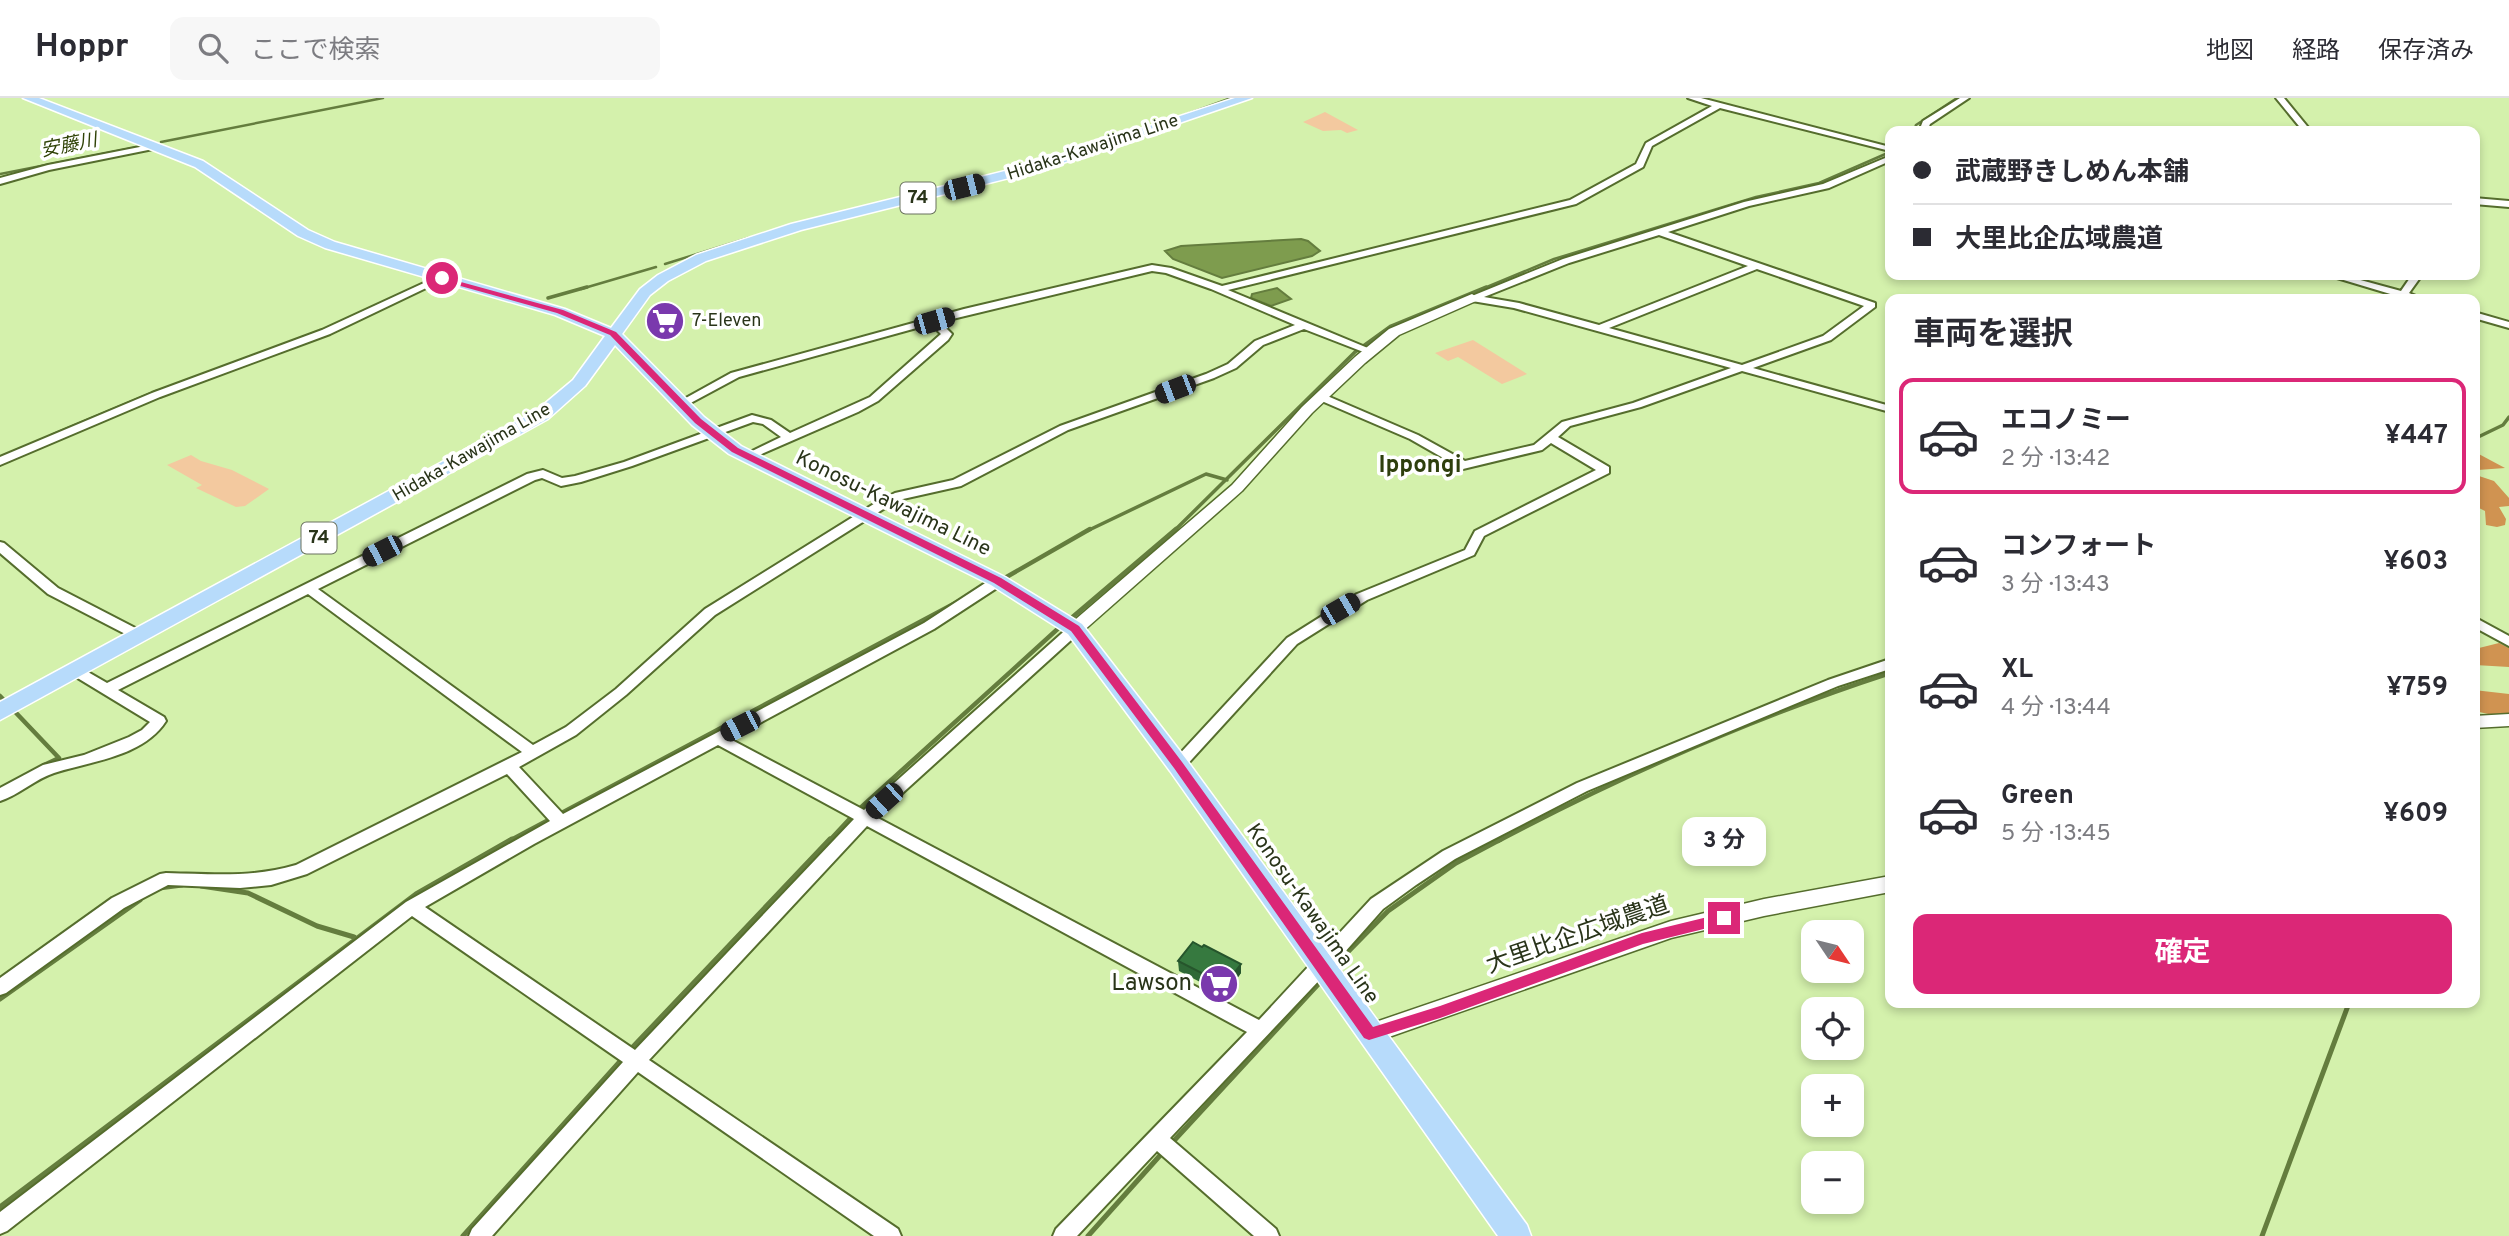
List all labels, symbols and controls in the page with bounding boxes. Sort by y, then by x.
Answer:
search box [170,17,660,80]
text: Hoppr [35,27,128,69]
icon: search [194,29,232,67]
text: ここで検索 [250,35,380,68]
text: 地図 [2206,37,2254,67]
text: 経路 [2292,37,2340,67]
text: 保存済み [2378,37,2474,67]
street label: Hidaka-Kawajima Line [1004,109,1182,187]
water label: 安藤川 [39,128,101,163]
text: 武蔵野きしめん本舗 [1955,157,2189,190]
car [942,172,987,202]
road number: 74 [900,183,936,214]
text: 大里比企広域農道 [1955,224,2163,257]
route start [426,262,458,294]
supermarket icon: 7-Eleven [644,300,686,342]
car [911,305,958,337]
place label: 7-Eleven [692,310,761,333]
text: 車両を選択 [1913,316,2073,356]
car [1152,372,1199,406]
street label: Hidaka-Kawajima Line [389,398,555,508]
icon: car [1917,405,1980,468]
text: エコノミー [2001,405,2131,438]
text: ¥447 [2385,420,2448,453]
street label: Konosu-Kawajima Line [791,445,995,563]
text: 2 分 · 13:42 [2001,445,2110,474]
district label: Ippongi [1378,451,1462,481]
road number: 74 [302,522,336,554]
icon: car [1917,531,1980,594]
text: コンフォート [2001,531,2156,564]
car [359,532,406,570]
text: ¥603 [2384,546,2448,579]
text: 3 分 · 13:43 [2001,571,2110,600]
car [1317,589,1364,629]
text: XL [2001,654,2033,687]
icon: car [1917,657,1980,720]
text: ¥759 [2386,672,2448,705]
text: 4 分 · 13:44 [2001,694,2111,723]
car [717,707,764,745]
car [862,779,907,823]
text: Green [2001,780,2074,813]
icon: car [1917,783,1980,846]
text: ¥609 [2383,798,2448,831]
callout: 3 分 [1682,816,1766,866]
street label: Konosu-Kawajima Line [1240,819,1384,1009]
text: 5 分 · 13:45 [2001,820,2111,849]
text: 3 分 [1703,827,1745,856]
street label: 大里比企広域農道 [1482,891,1674,981]
route end [1708,902,1740,934]
button: 確定 [1913,914,2452,994]
north arrow [1801,920,1864,984]
map controls [1801,920,1864,1214]
supermarket icon: Lawson [1198,963,1240,1005]
place label: Lawson [1111,969,1192,999]
button: locate [1801,997,1864,1060]
button: + [1801,1074,1864,1137]
button: − [1801,1151,1864,1214]

